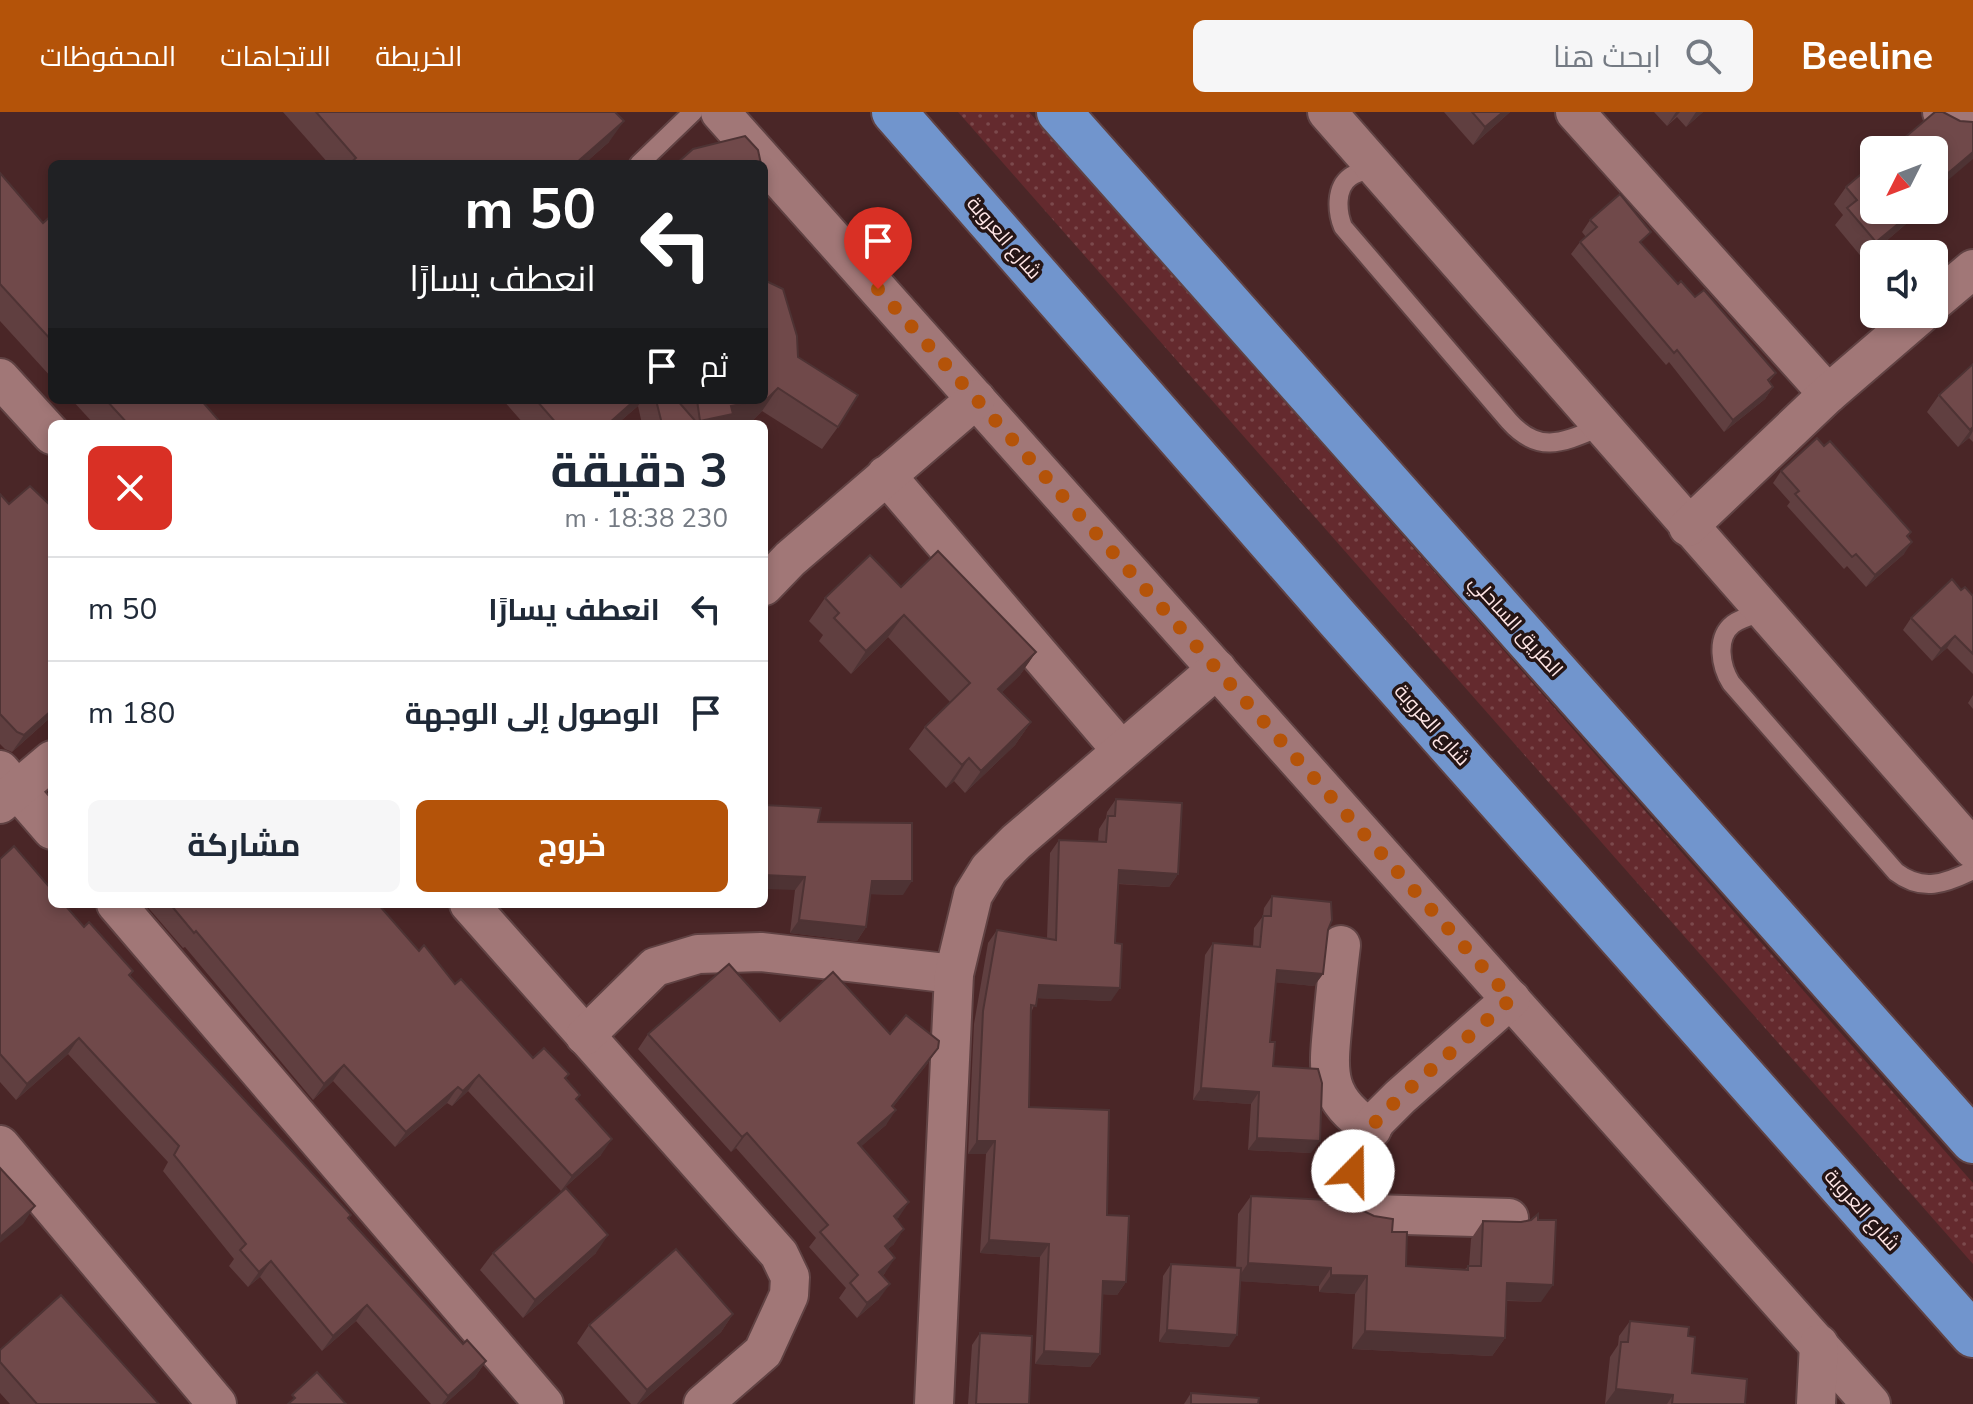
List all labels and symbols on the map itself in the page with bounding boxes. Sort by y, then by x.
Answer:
north arrow [1860,136,1948,224]
street label: شارع العروبة [961,191,1047,285]
pin [844,207,912,289]
street label: الطريق الساحلي [1462,569,1569,684]
street label: شارع العروبة [1388,678,1476,772]
position arrow [1311,1129,1395,1213]
street label: شارع العروبة [1818,1163,1906,1257]

